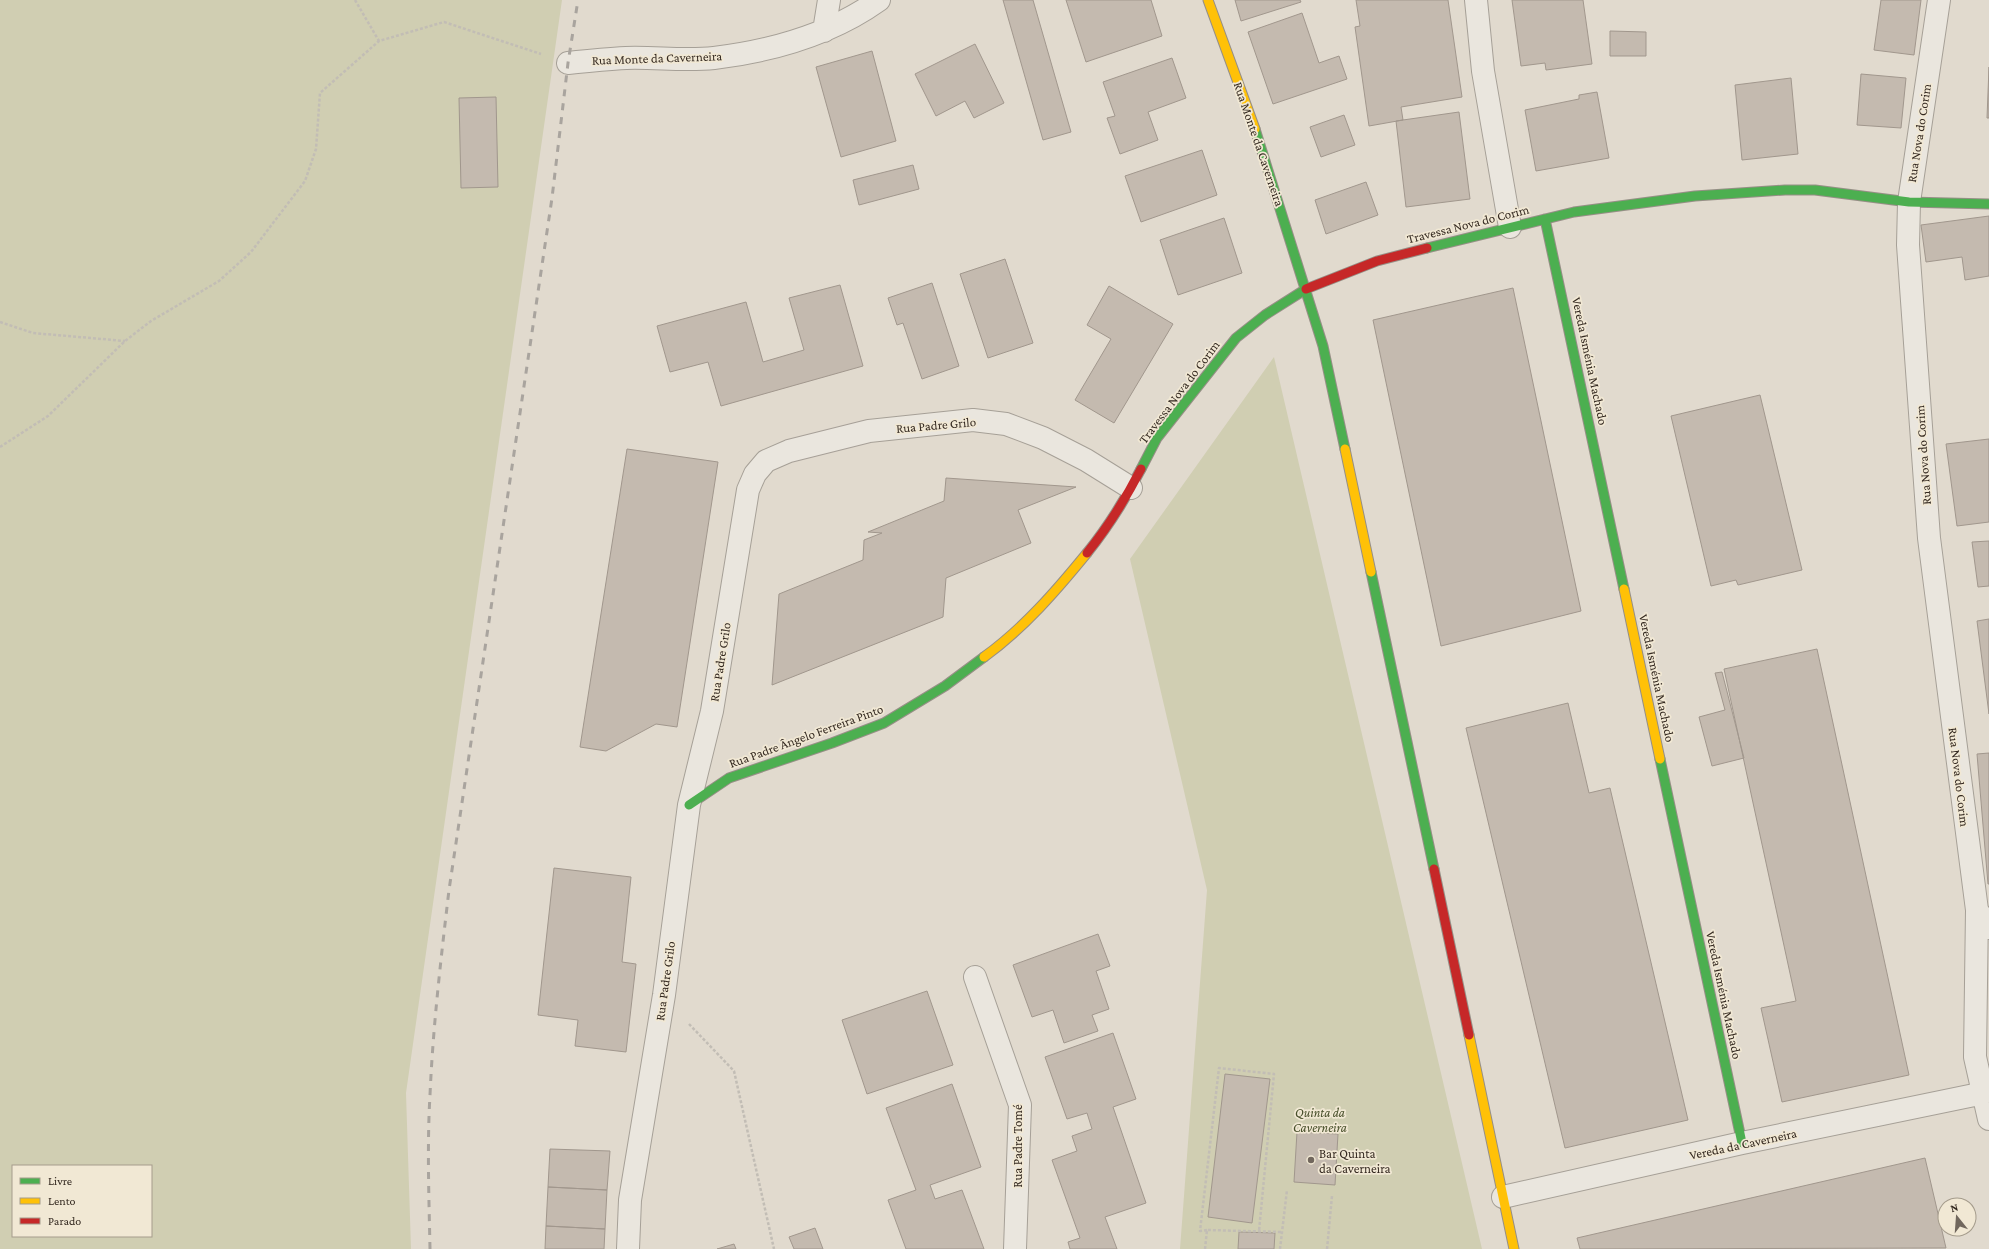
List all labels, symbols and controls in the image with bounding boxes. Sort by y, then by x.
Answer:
street label: Rua Monte da Caverneira [592,48,722,68]
street label: Rua Monte da Caverneira [1231,80,1287,208]
street label: Rua Nova do Corim [1904,82,1934,184]
street label: Travessa Nova do Corim [1405,201,1531,246]
street label: Vereda Isménia Machado [1569,296,1611,426]
street label: Travessa Nova do Corim [1135,337,1223,446]
street label: Rua Nova do Corim [1912,404,1934,505]
street label: Rua Padre Grilo [895,414,977,436]
street label: Vereda Isménia Machado [1636,613,1678,743]
street label: Rua Padre Grilo [706,621,734,703]
street label: Rua Padre Ângelo Ferreira Pinto [727,701,885,771]
street label: Rua Nova do Corim [1945,727,1973,828]
street label: Vereda Isménia Machado [1703,930,1745,1060]
street label: Rua Padre Grilo [652,940,678,1022]
street label: Rua Padre Tomé [1010,1104,1025,1188]
park label: Quinta da Caverneira [1293,1105,1347,1135]
street label: Vereda da Caverneira [1688,1125,1798,1163]
place label: Bar Quinta da Caverneira [1319,1146,1391,1176]
marker: Bar Quinta da Caverneira [1306,1155,1316,1165]
legend [12,1165,152,1237]
text: Livre [48,1174,72,1188]
text: Lento [48,1194,76,1208]
north arrow [1937,1197,1977,1237]
text: N [1949,1200,1960,1214]
text: Parado [48,1214,81,1228]

